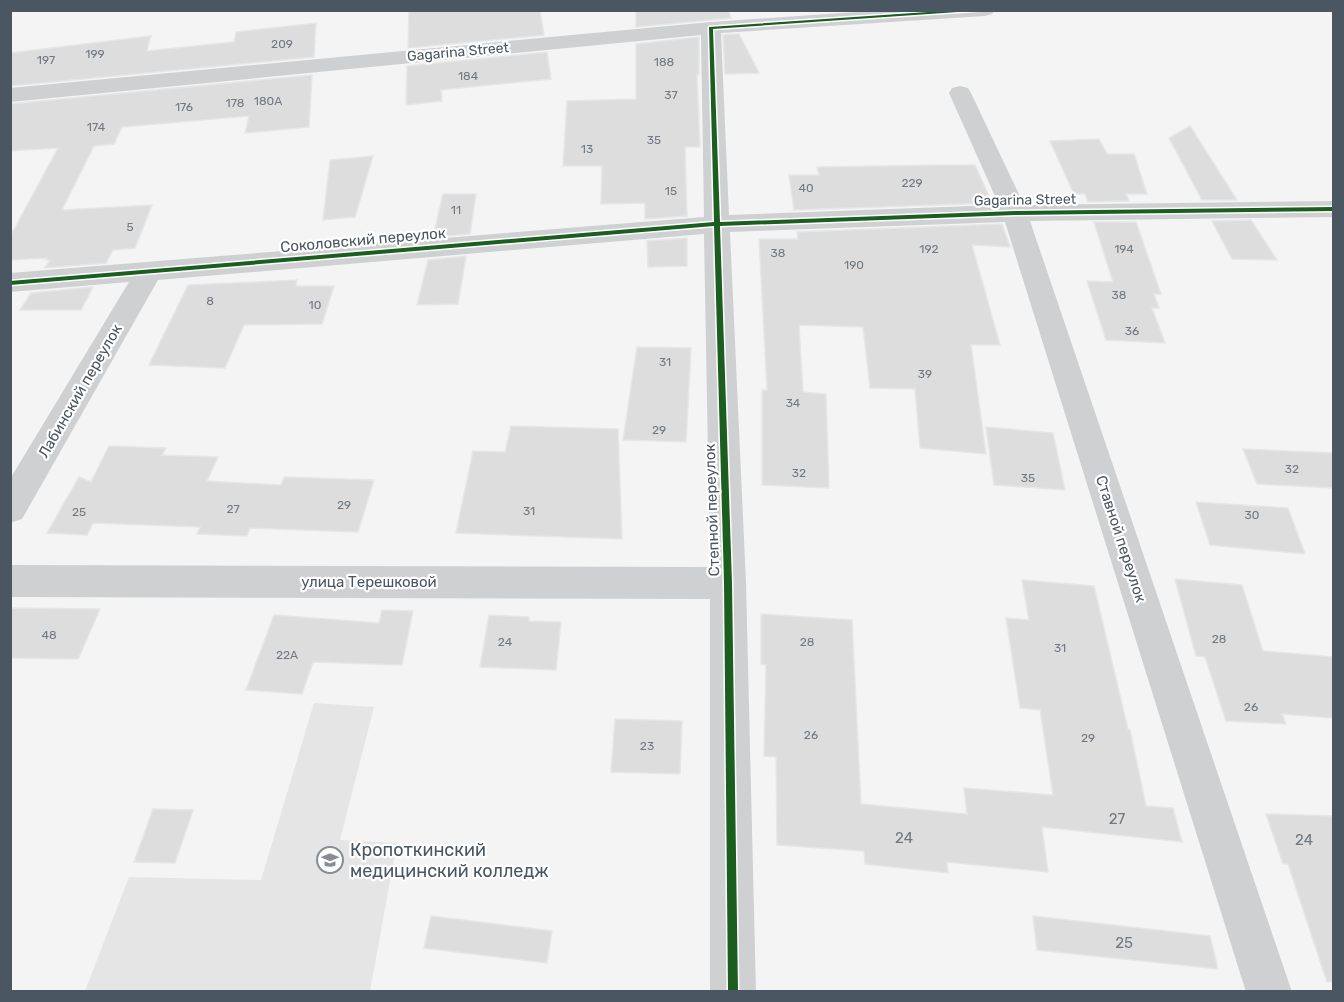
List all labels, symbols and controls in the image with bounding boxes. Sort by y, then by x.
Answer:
house number: 209 [271,37,293,51]
street label: Gagarina Street [406,39,510,65]
house number: 199 [85,47,105,61]
house number: 197 [37,53,55,67]
house number: 188 [654,55,674,69]
house number: 184 [458,69,479,83]
house number: 37 [664,88,678,102]
house number: 180А [254,94,282,108]
house number: 178 [226,96,244,110]
house number: 176 [175,100,193,114]
house number: 174 [87,120,106,134]
house number: 35 [647,133,661,147]
house number: 13 [581,142,593,156]
house number: 229 [901,176,923,190]
house number: 40 [798,181,814,195]
house number: 15 [665,184,677,198]
street label: Gagarina Street [974,191,1077,209]
house number: 11 [451,203,461,217]
house number: 5 [126,220,134,234]
street label: Соколовский переулок [279,224,447,256]
house number: 192 [919,242,939,256]
house number: 194 [1114,242,1134,256]
house number: 38 [771,246,785,260]
house number: 190 [844,258,864,272]
house number: 38 [1112,288,1126,302]
house number: 8 [206,294,214,308]
house number: 10 [309,298,321,312]
street label: Лабинский переулок [34,321,126,461]
house number: 36 [1125,324,1139,338]
house number: 31 [659,355,671,369]
house number: 39 [918,367,932,381]
house number: 34 [786,396,801,410]
house number: 29 [652,423,666,437]
street label: Степной переулок [701,443,723,577]
house number: 32 [1285,462,1299,476]
house number: 32 [792,466,806,480]
house number: 35 [1021,471,1035,485]
street label: Ставной переулок [1092,473,1150,605]
house number: 29 [337,498,351,512]
house number: 27 [226,502,240,516]
house number: 31 [523,504,535,518]
house number: 25 [72,505,86,519]
house number: 30 [1245,508,1259,522]
street label: улица Терешковой [301,573,437,591]
house number: 48 [41,628,57,642]
house number: 28 [1212,632,1226,646]
house number: 24 [498,635,513,649]
house number: 28 [800,635,814,649]
house number: 31 [1054,641,1066,655]
house number: 22А [276,648,298,662]
house number: 26 [1244,700,1258,714]
house number: 26 [804,728,818,742]
house number: 29 [1081,731,1095,745]
house number: 23 [640,739,654,753]
house number: 27 [1109,810,1126,828]
house number: 24 [895,829,913,847]
house number: 24 [1295,831,1313,849]
place label: Кропоткинский медицинский колледж [350,839,549,882]
school or university icon: Кропоткинский медицинский колледж [315,845,345,875]
house number: 25 [1115,934,1133,952]

